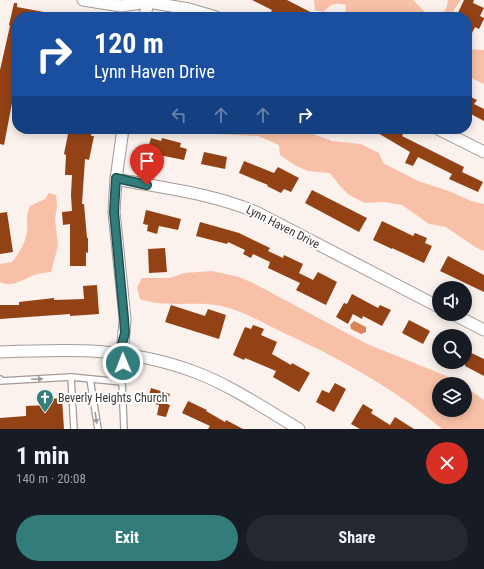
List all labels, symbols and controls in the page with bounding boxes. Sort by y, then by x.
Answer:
text: 120 m [94,27,164,60]
icon: right [28,28,80,80]
text: Lynn Haven Drive [94,61,215,82]
icon: left [168,104,190,126]
icon: ahead [210,104,232,126]
icon: ahead [252,104,274,126]
icon: right [294,104,316,126]
pin [130,144,164,185]
icon: arrive [136,150,158,172]
street label: Lynn Haven Drive [244,202,322,252]
map controls [432,281,472,417]
button: sound [432,281,472,321]
button: search [432,329,472,369]
position arrow [102,342,144,384]
one-way arrow [31,376,43,383]
button: layers [432,377,472,417]
church icon: Beverly Heights Church [35,388,55,413]
place label: Beverly Heights Church [58,391,168,405]
one-way arrow [93,412,99,424]
text: 1 min [16,442,69,470]
button: close [426,442,468,484]
text: 140 m · 20:08 [16,471,86,486]
button: Exit [16,515,238,561]
button: Share [246,515,468,561]

